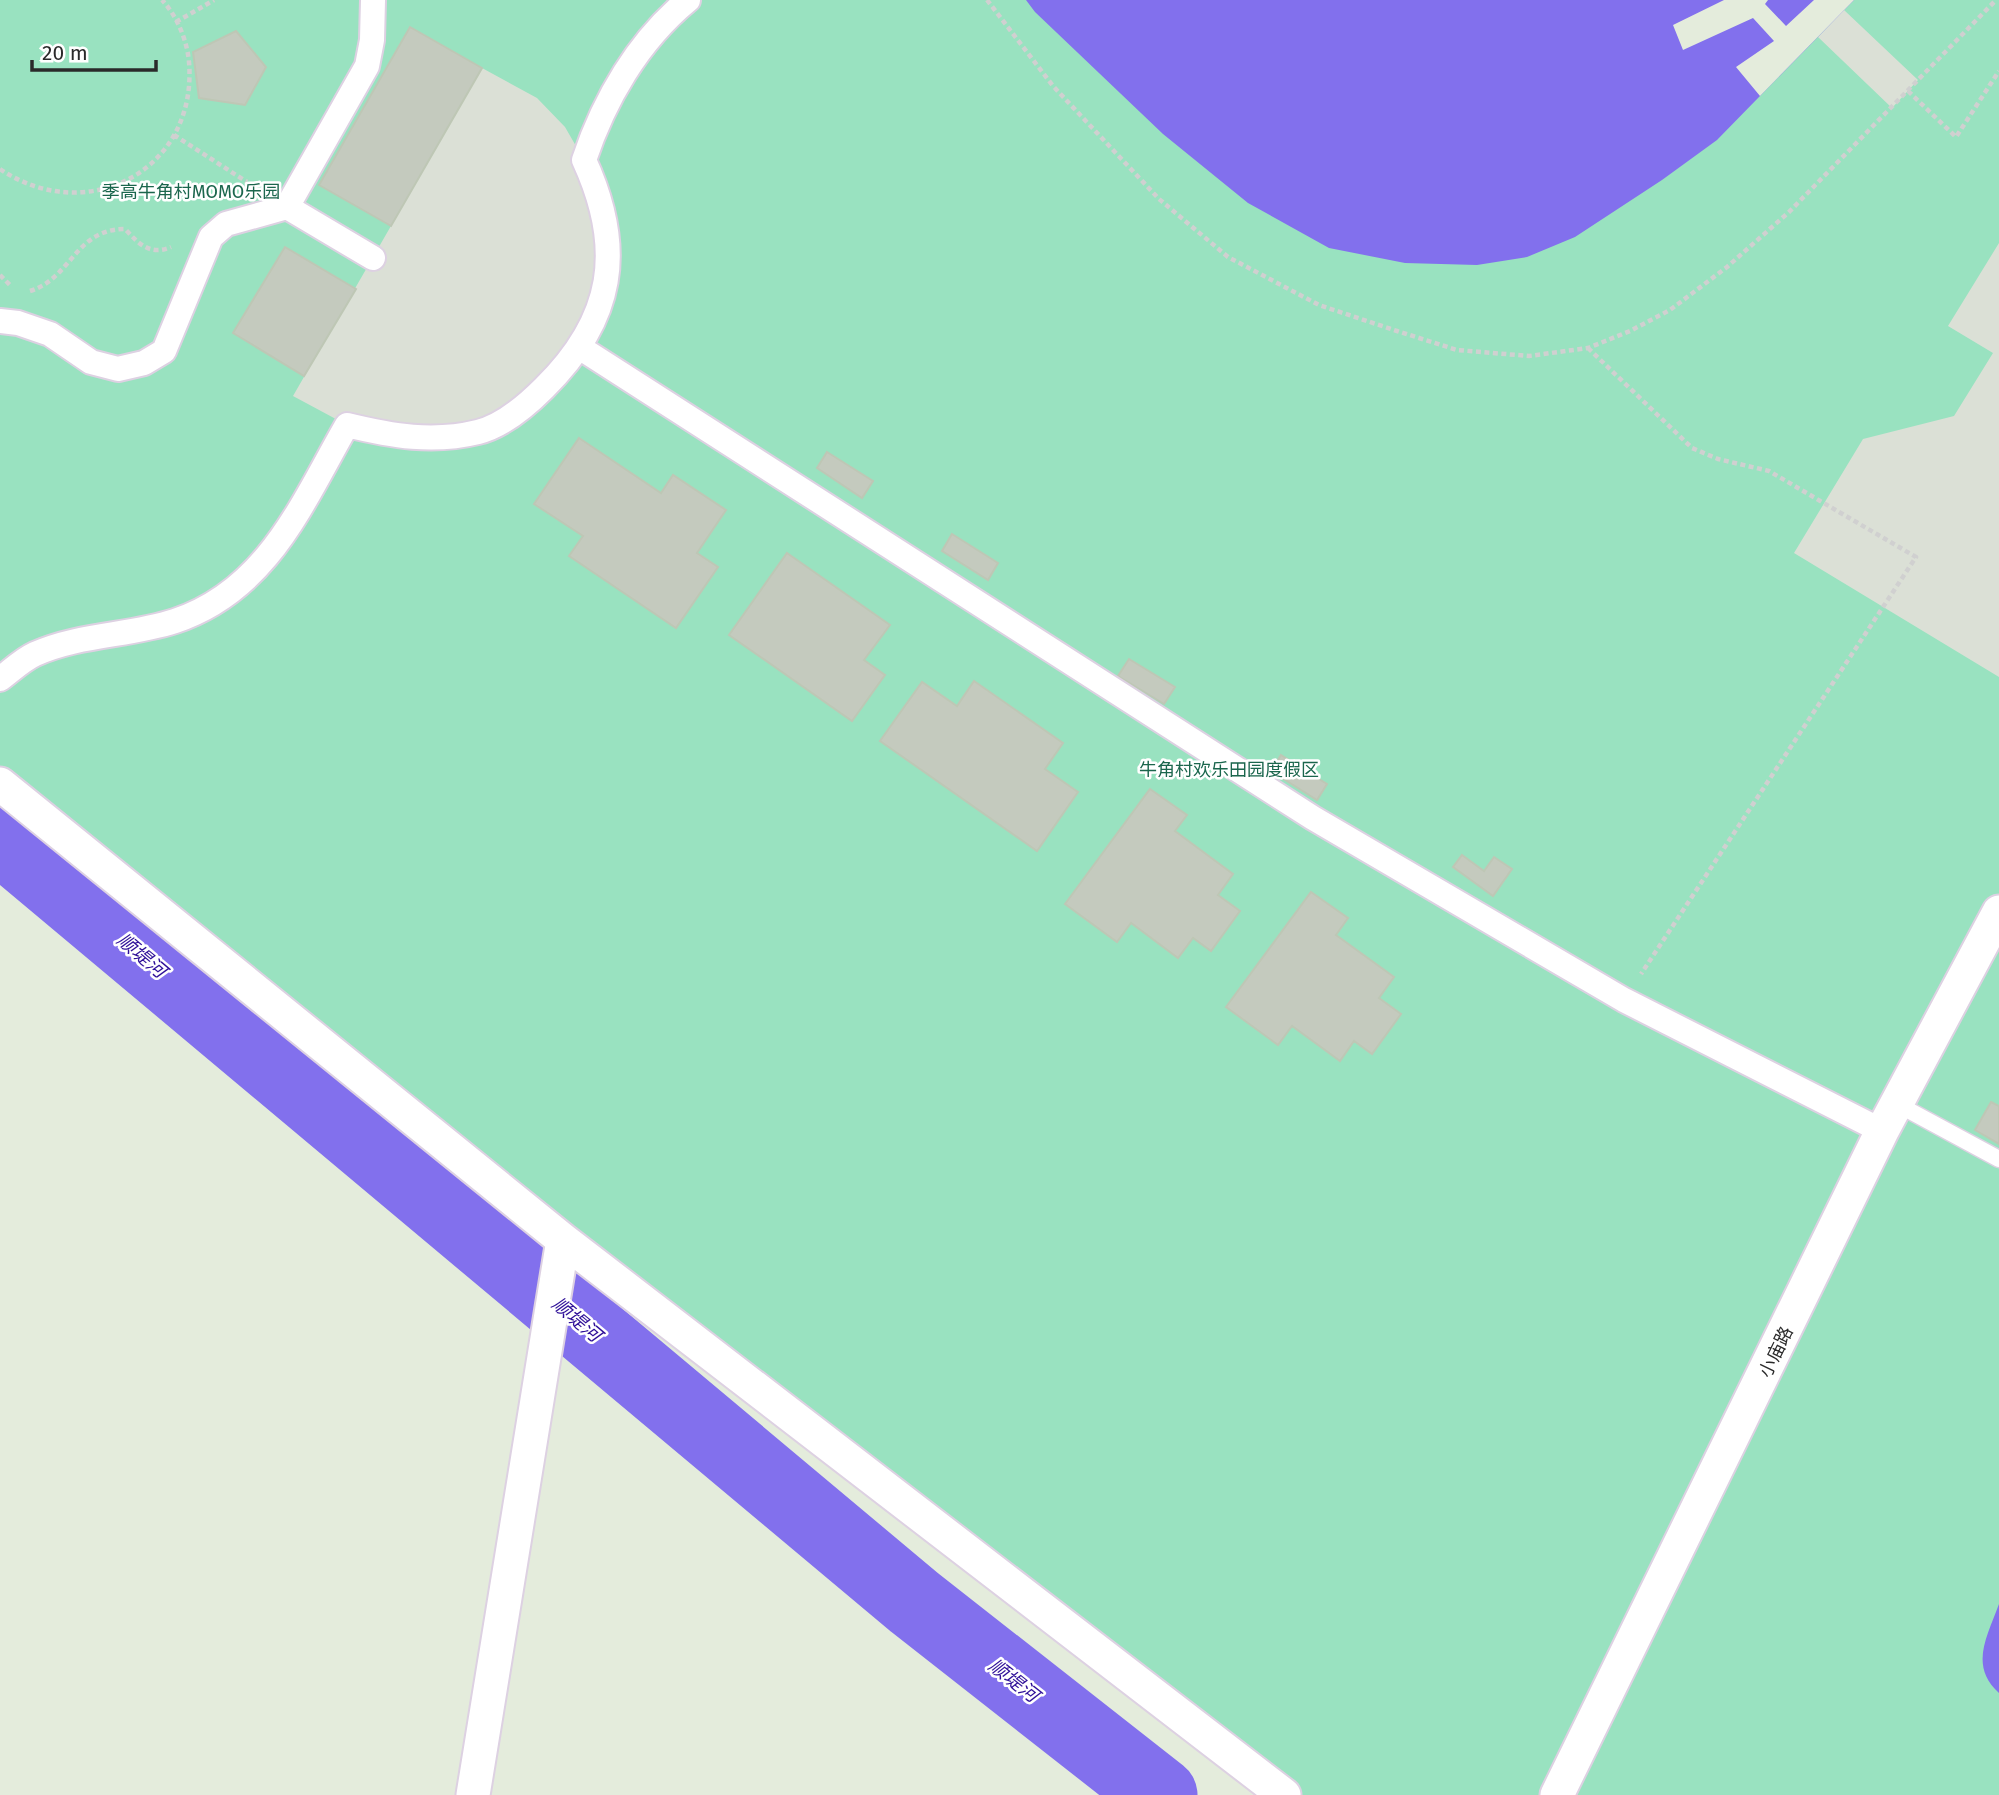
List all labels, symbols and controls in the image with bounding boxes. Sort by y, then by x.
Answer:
scale bar [32,28,156,72]
text: 20 m [42,40,88,66]
park label: 季高牛角村MOMO乐园 [102,181,280,203]
park label: 牛角村欢乐田园度假区 [1139,759,1319,781]
water label: 顺堤河 [112,928,174,985]
water label: 顺堤河 [547,1292,609,1349]
street label: 小庙路 [1754,1323,1798,1381]
water label: 顺堤河 [984,1654,1046,1709]

